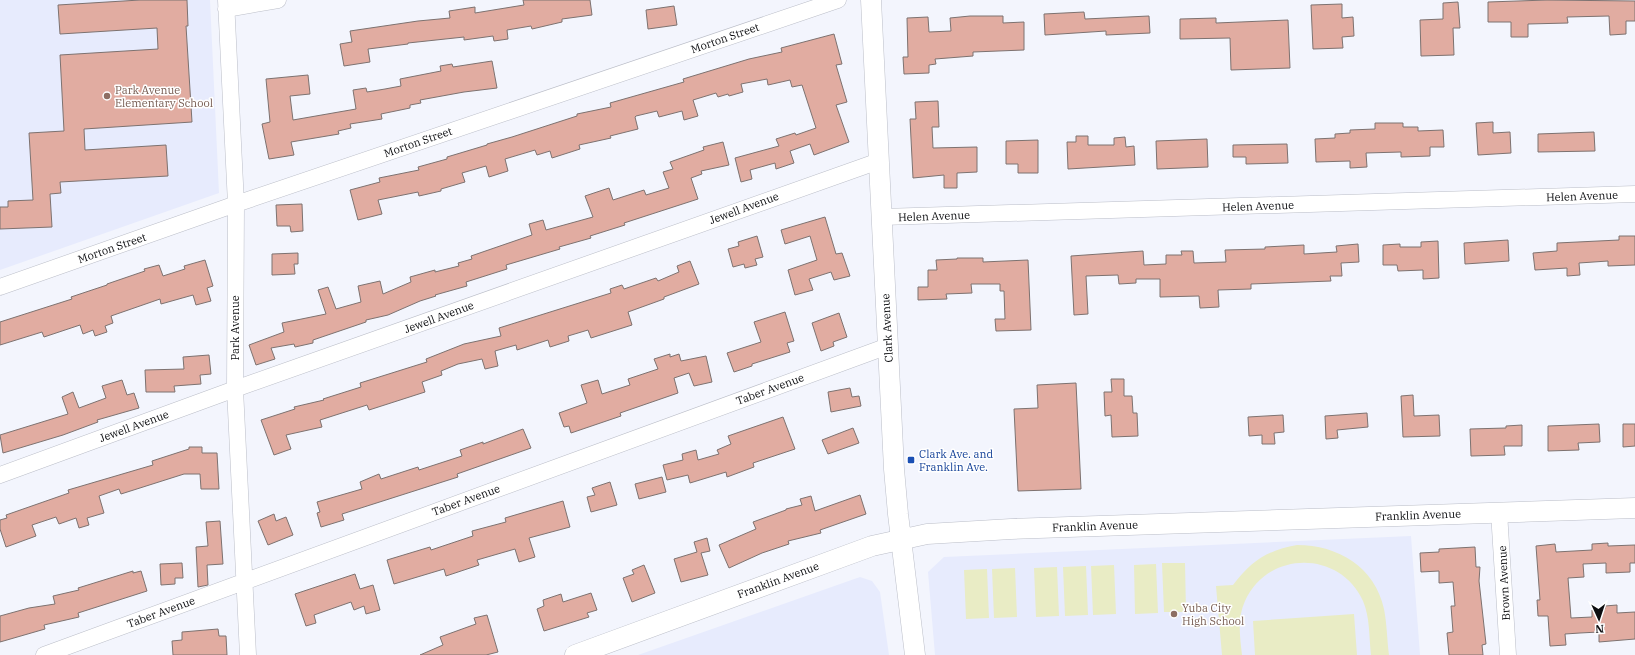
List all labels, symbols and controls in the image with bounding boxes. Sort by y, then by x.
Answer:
street label: Morton Street [689,20,761,56]
place label: Park Avenue Elementary School [115,83,213,110]
marker: Park Avenue Elementary School [102,91,112,101]
street label: Morton Street [382,124,454,160]
street label: Helen Avenue [1546,188,1618,204]
street label: Jewell Avenue [707,189,781,227]
street label: Helen Avenue [1222,198,1294,214]
street label: Helen Avenue [898,208,970,224]
street label: Morton Street [76,230,148,266]
street label: Clark Avenue [878,293,896,363]
street label: Park Avenue [228,295,242,361]
street label: Jewell Avenue [402,298,476,336]
street label: Taber Avenue [734,370,806,408]
street label: Jewell Avenue [97,407,171,445]
place label: Clark Ave. and Franklin Ave. [919,447,994,474]
marker: Clark Ave. and Franklin Ave. [906,455,916,465]
street label: Taber Avenue [430,481,502,519]
street label: Franklin Avenue [1375,507,1461,523]
street label: Franklin Avenue [1052,518,1138,534]
street label: Brown Avenue [1495,545,1513,621]
street label: Franklin Avenue [735,559,821,601]
street label: Taber Avenue [125,593,197,631]
north arrow [1579,599,1619,639]
place label: Yuba City High School [1182,601,1244,628]
marker: Yuba City High School [1169,609,1179,619]
text: N [1595,622,1604,636]

